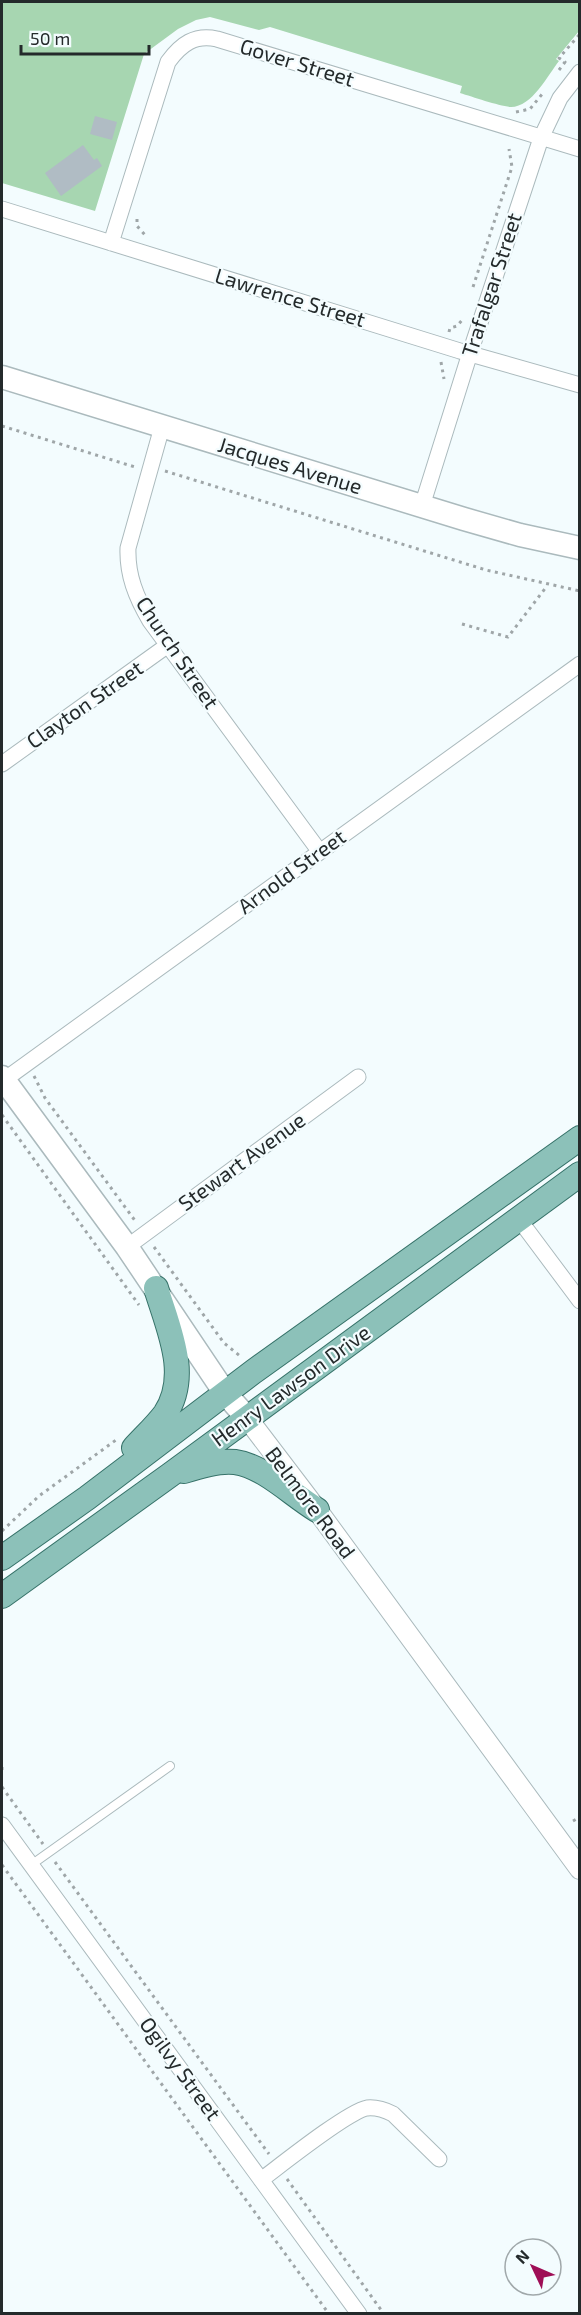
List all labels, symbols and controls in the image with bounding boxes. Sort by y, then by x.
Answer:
scale bar [21,18,148,56]
text: 50 m [30,27,70,49]
street label: Gover Street [237,32,358,91]
street label: Trafalgar Street [455,209,526,360]
street label: Lawrence Street [212,262,369,331]
street label: Jacques Avenue [215,431,365,498]
street label: Church Street [132,591,225,713]
street label: Clayton Street [21,655,147,753]
street label: Arnold Street [232,823,350,918]
street label: Stewart Avenue [173,1106,309,1215]
street label: Henry Lawson Drive [206,1319,374,1451]
street label: Belmore Road [261,1441,361,1563]
street label: Ogilvy Street [135,2012,227,2125]
north arrow [503,2237,563,2297]
text: N [511,2245,533,2267]

